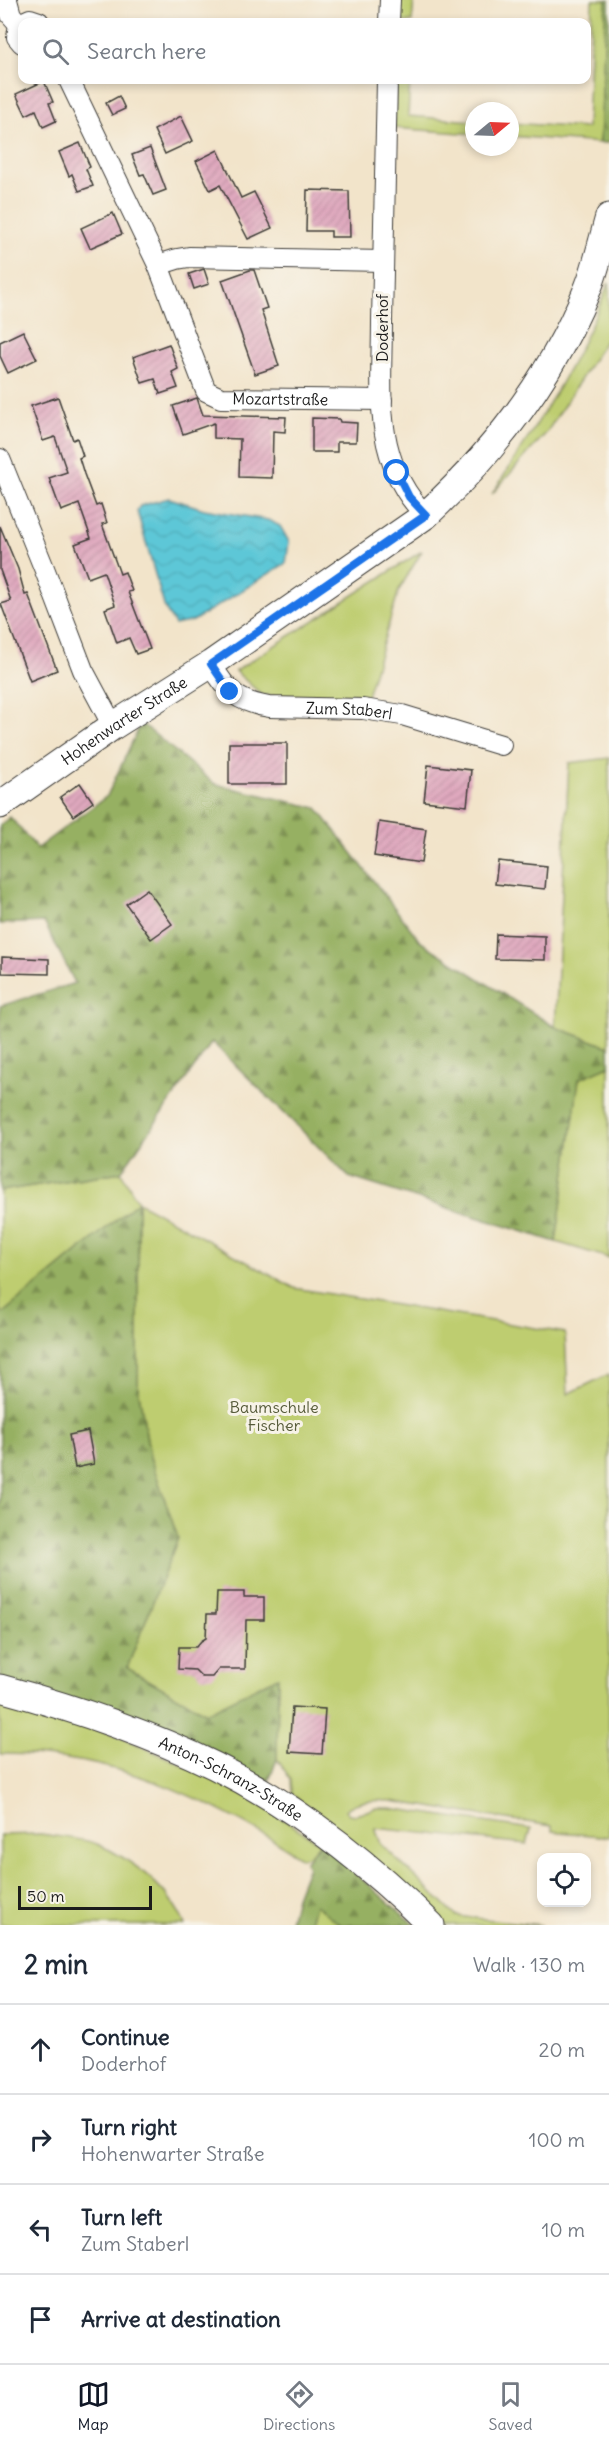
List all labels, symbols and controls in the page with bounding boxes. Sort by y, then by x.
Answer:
search box [18,18,591,84]
icon: search [39,35,72,68]
text: Search here [87,37,206,65]
north arrow [465,102,519,156]
street label: Doderhof [372,293,392,362]
street label: Mozartstraße [232,388,328,409]
route start [383,459,409,485]
street label: Hohenwarter Straße [57,672,191,769]
route end [216,678,242,704]
street label: Zum Staberl [306,698,394,723]
park label: Baumschule Fischer [229,1397,319,1435]
street label: Anton-Schranz-Straße [156,1732,307,1825]
map controls [537,1853,591,1907]
button: locate [537,1853,591,1907]
scale bar [18,1883,152,1910]
text: 50 m [27,1886,65,1906]
text: 2 min [24,1948,88,1981]
text: Walk · 130 m [473,1952,585,1977]
text: Continue [81,2023,170,2051]
icon: ahead [24,2033,57,2066]
text: 20 m [539,2037,585,2062]
text: Doderhof [81,2051,166,2076]
text: Turn right [81,2113,177,2141]
icon: right [24,2123,57,2156]
text: 100 m [528,2127,585,2152]
text: Hohenwarter Straße [81,2141,264,2166]
text: Turn left [81,2203,162,2231]
icon: left [24,2213,57,2246]
text: 10 m [542,2217,585,2242]
text: Zum Staberl [81,2231,189,2256]
icon: arrive [24,2303,57,2336]
text: Arrive at destination [81,2305,281,2333]
tab: Map [77,2378,110,2434]
tab: Directions [263,2378,335,2434]
tab: Saved [489,2378,532,2434]

